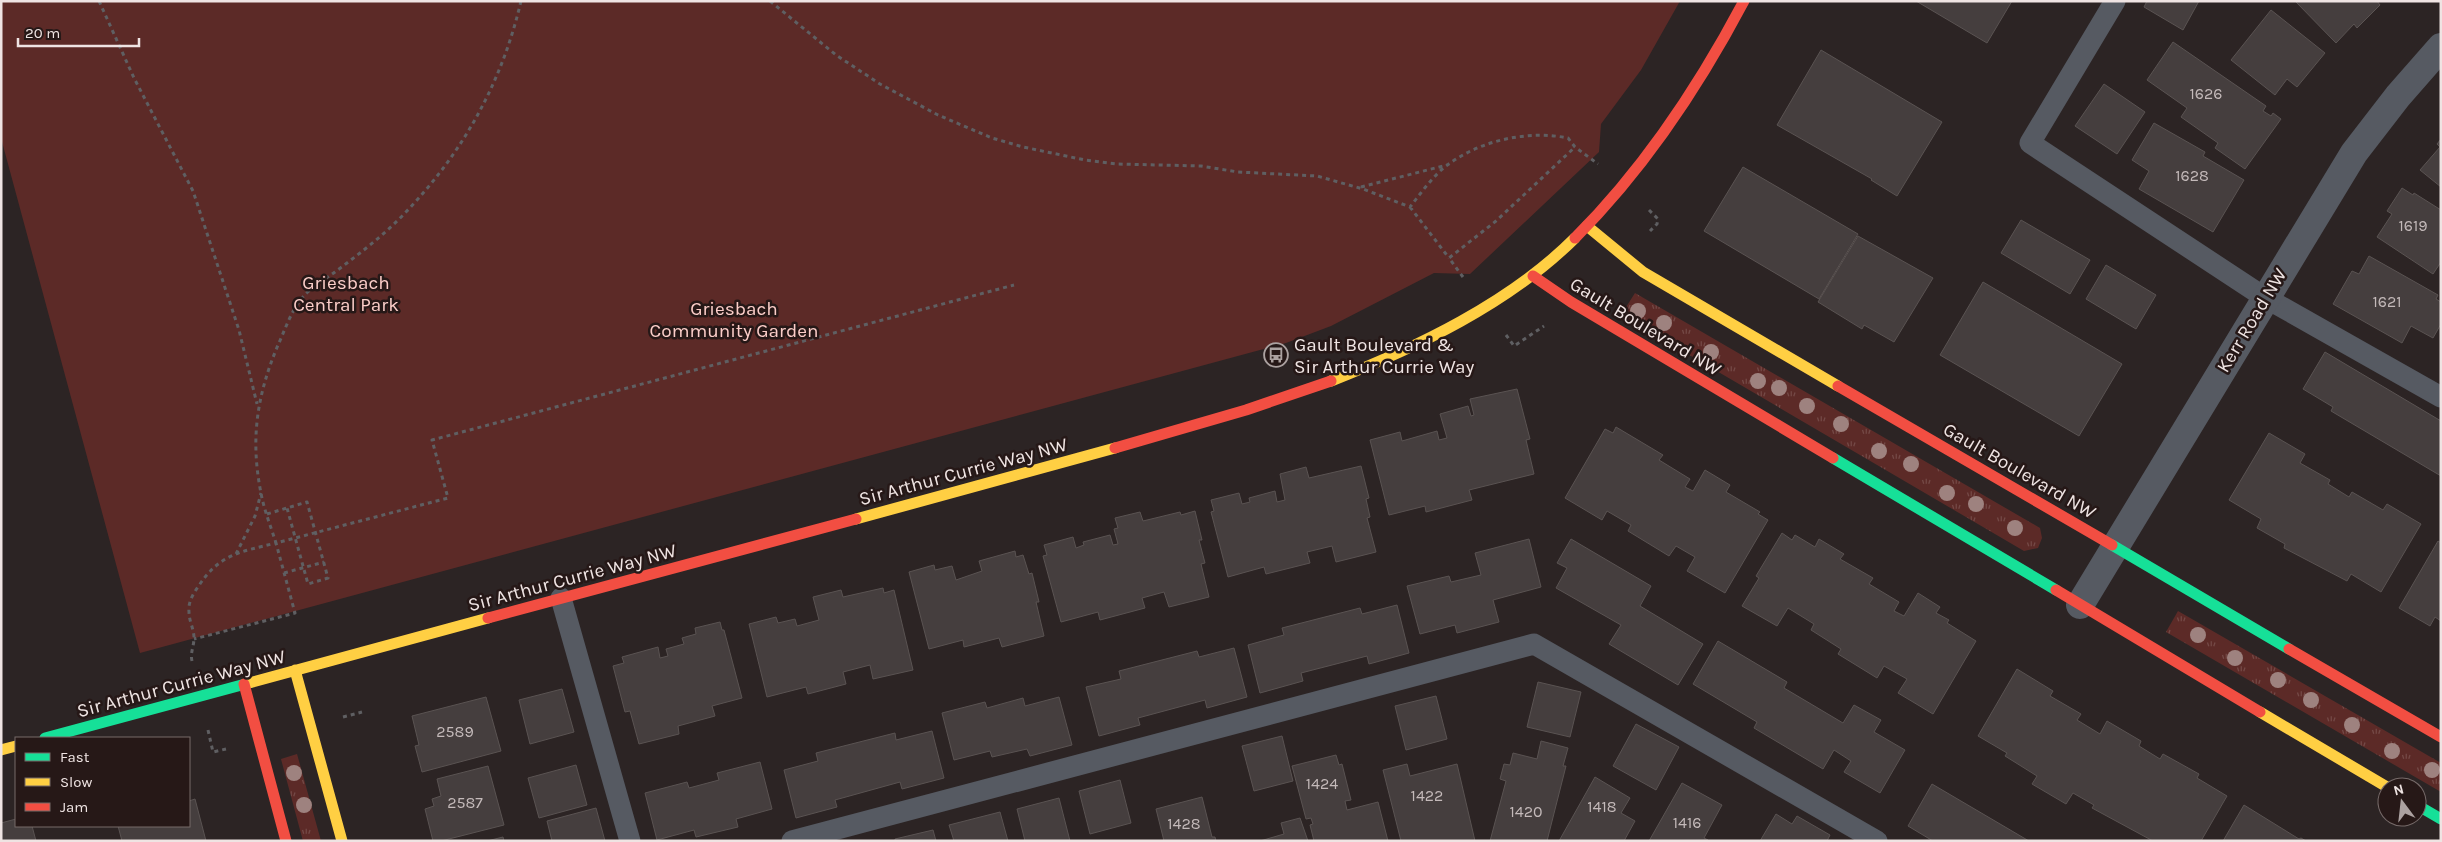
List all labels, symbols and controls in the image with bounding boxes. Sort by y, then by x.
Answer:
scale bar [18,15,139,47]
text: 20 m [25,24,60,42]
house number: 1626 [2190,84,2222,103]
house number: 1628 [2175,166,2209,185]
house number: 1619 [2398,216,2428,235]
street label: Kerr Road NW [2212,264,2292,377]
park label: Griesbach Central Park [293,272,399,316]
street label: Gault Boulevard NW [1566,273,1725,381]
house number: 1621 [2372,292,2402,311]
park label: Griesbach Community Garden [650,298,818,342]
place label: Gault Boulevard & Sir Arthur Currie Way [1294,334,1474,378]
bus stop icon: Gault Boulevard & Sir Arthur Currie Way [1263,342,1289,368]
street label: Gault Boulevard NW [1939,418,2100,524]
street label: Sir Arthur Currie Way NW [857,434,1070,510]
street label: Sir Arthur Currie Way NW [466,540,679,616]
street label: Sir Arthur Currie Way NW [75,646,288,722]
house number: 2589 [436,722,474,741]
legend [15,737,190,827]
text: Fast [60,748,90,766]
text: Slow [60,773,92,791]
house number: 1424 [1306,774,1338,793]
north arrow [2377,777,2427,827]
text: N [2392,780,2406,799]
house number: 1422 [1411,786,1443,805]
house number: 2587 [447,793,483,812]
house number: 1418 [1587,797,1617,816]
text: Jam [60,798,88,816]
house number: 1420 [1510,802,1543,821]
house number: 1416 [1673,813,1701,832]
house number: 1428 [1167,814,1201,833]

